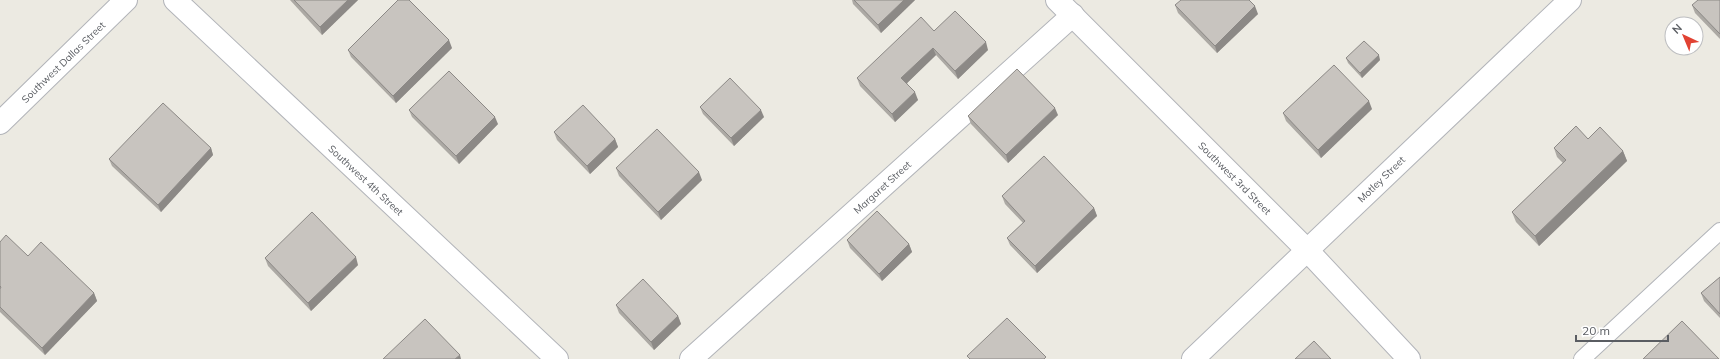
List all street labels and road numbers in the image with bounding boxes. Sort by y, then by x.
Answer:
street label: Southwest Dallas Street [19,19,108,106]
street label: Southwest 3rd Street [1195,139,1274,218]
street label: Southwest 4th Street [325,142,406,219]
street label: Motley Street [1355,153,1408,205]
street label: Margaret Street [851,158,914,217]

